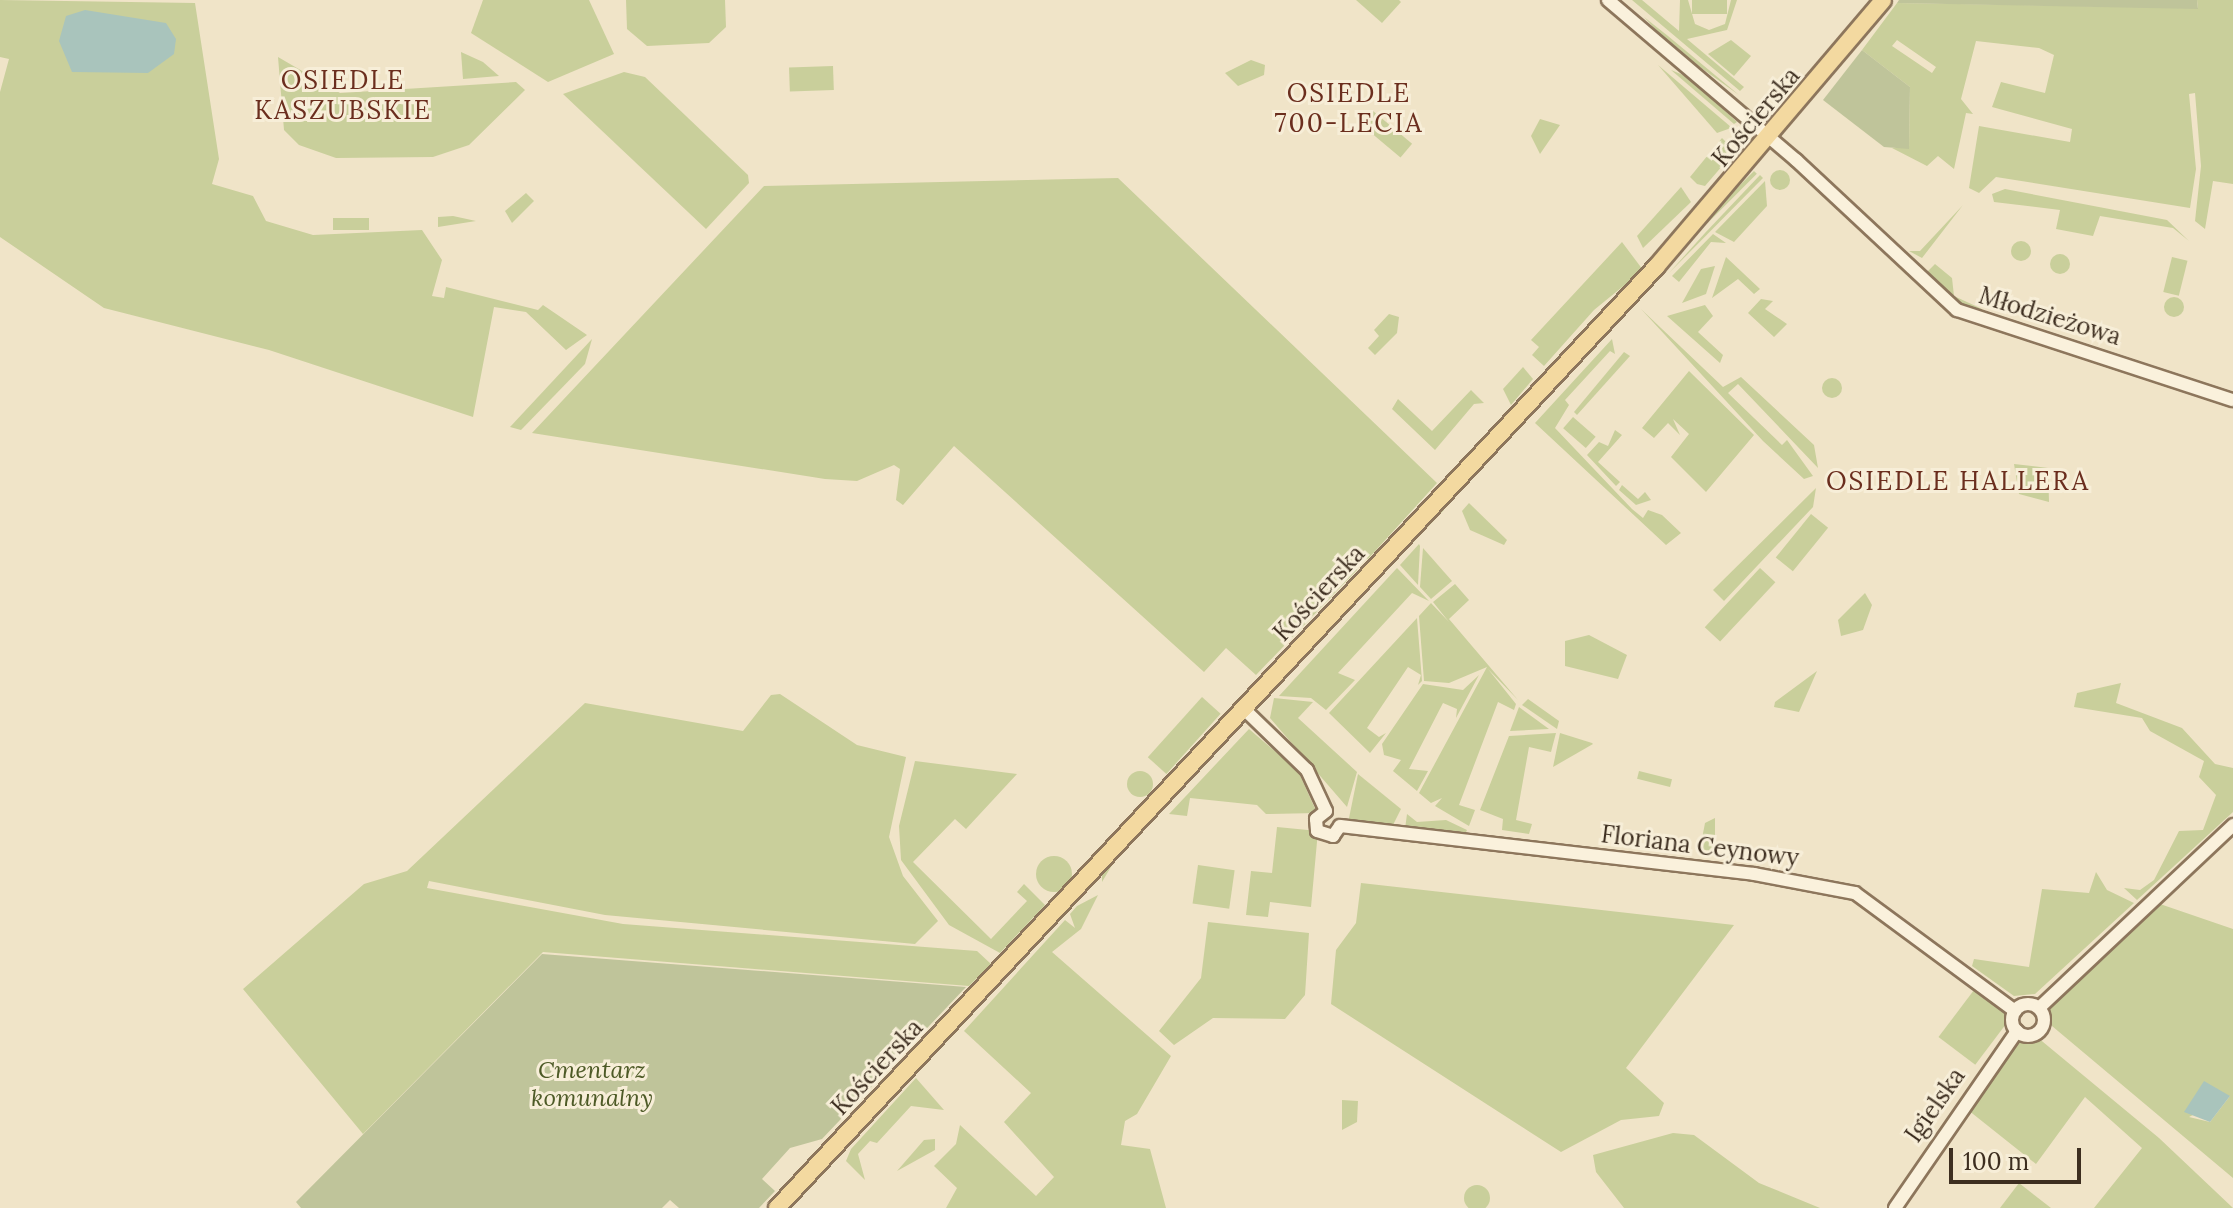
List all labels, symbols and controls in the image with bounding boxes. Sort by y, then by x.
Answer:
street label: Kościerska [1706,62,1806,172]
district label: OSIEDLE KASZUBSKIE [254,64,432,126]
district label: OSIEDLE 700-LECIA [1275,77,1423,138]
street label: Młodzieżowa [1976,281,2124,351]
district label: OSIEDLE HALLERA [1826,465,2090,497]
street label: Kościerska [1267,539,1371,647]
street label: Floriana Ceynowy [1599,820,1801,872]
street label: Kościerska [825,1013,929,1121]
park label: Cmentarz komunalny [531,1056,653,1112]
street label: Igielska [1899,1062,1971,1148]
scale bar [1953,1132,2085,1182]
text: 100 m [1963,1146,2029,1177]

